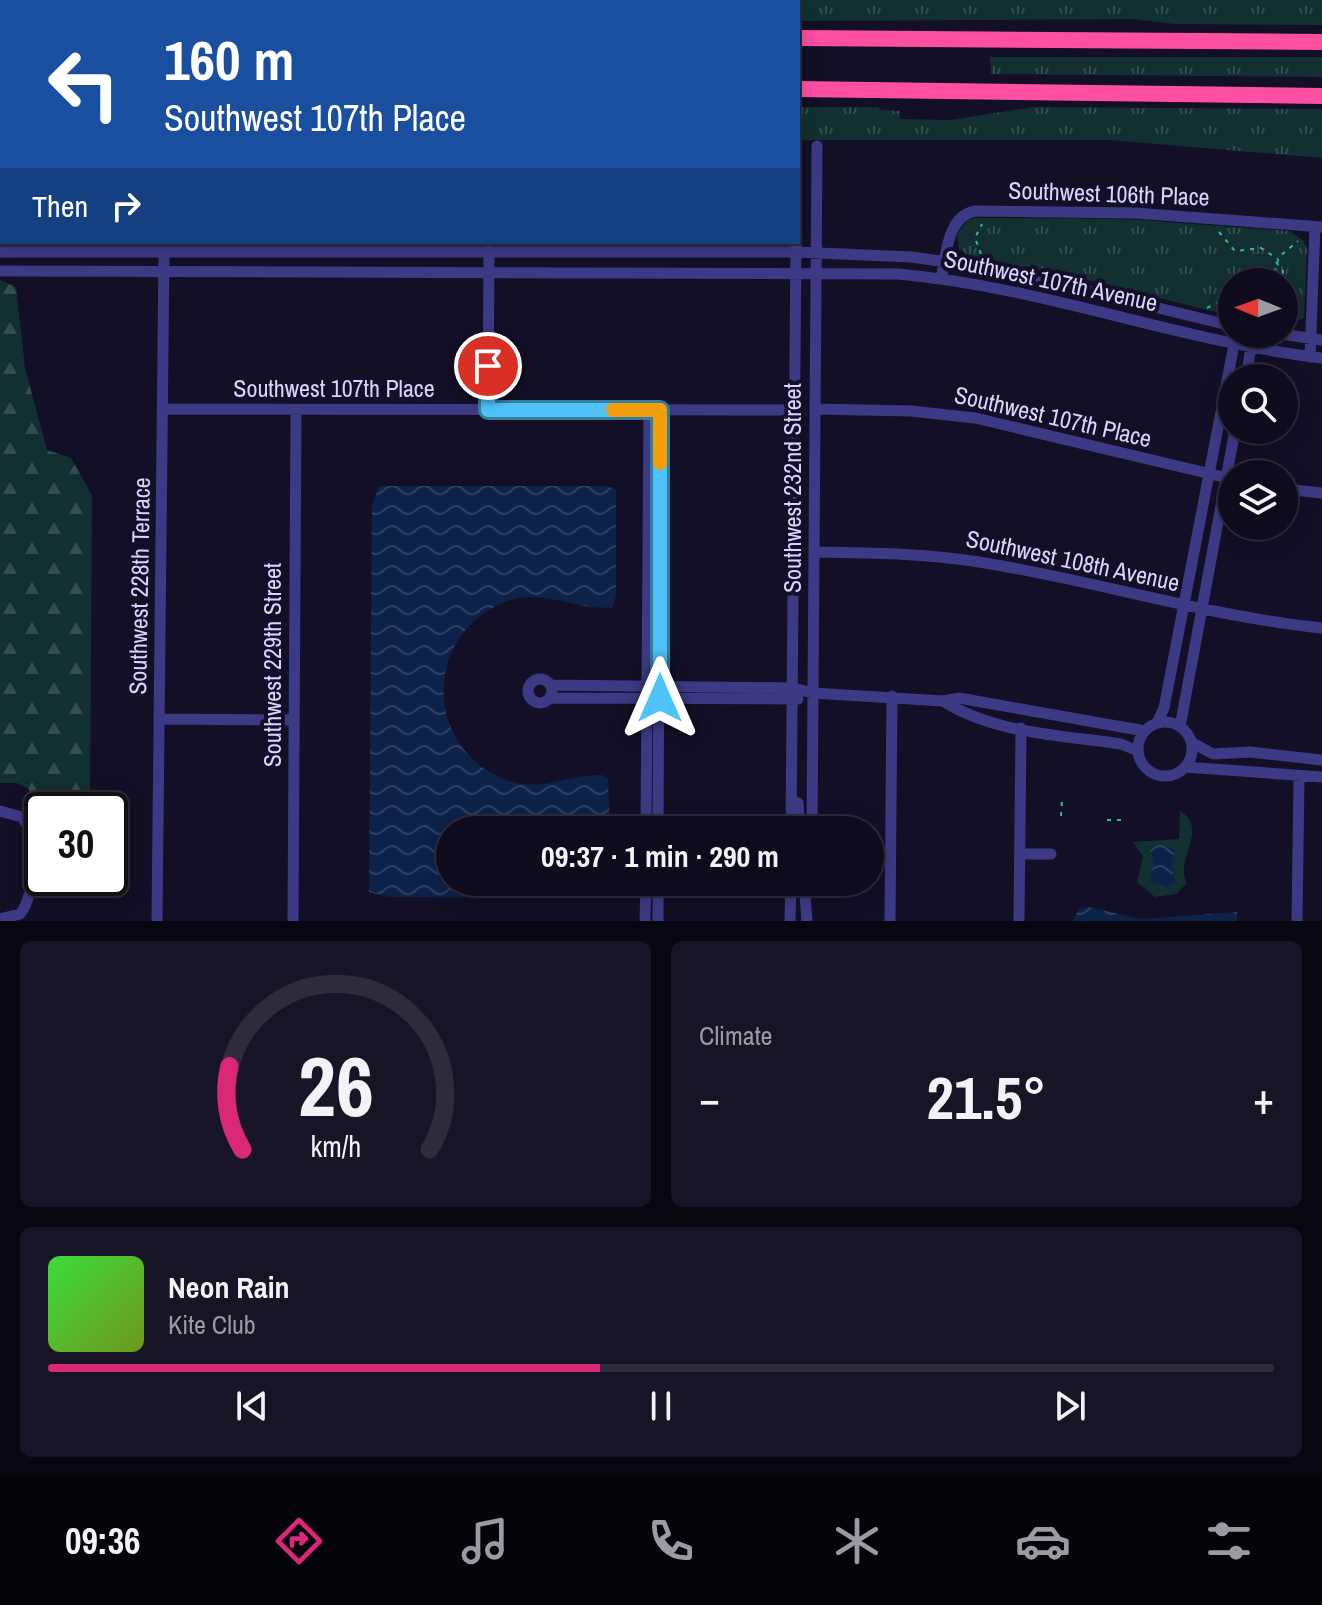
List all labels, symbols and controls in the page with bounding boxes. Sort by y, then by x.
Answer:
text: 160 m [164,22,294,97]
icon: left [32,32,136,136]
text: Southwest 107th Place [164,94,466,142]
street label: Southwest 106th Place [1008,173,1210,213]
icon: right [104,184,148,228]
text: Then [32,186,88,226]
street label: Southwest 107th Avenue [941,242,1161,318]
north arrow [1218,268,1298,348]
map controls [1218,268,1298,540]
pin [454,332,522,400]
icon: arrive [466,344,510,388]
button: search [1218,364,1298,444]
street label: Southwest 107th Place [233,372,435,404]
street label: Southwest 107th Place [951,378,1155,454]
street label: Southwest 232nd Street [776,382,808,593]
button: layers [1218,460,1298,540]
street label: Southwest 228th Terrace [121,477,157,695]
street label: Southwest 108th Avenue [963,522,1183,598]
street label: Southwest 229th Street [256,562,288,767]
position arrow [618,656,702,740]
speed limit sign: 30 [24,792,128,896]
text: 09:37 · 1 min · 290 m [541,836,779,876]
text: Climate [699,1018,772,1053]
text: 26 [298,1030,373,1142]
text: 21.5° [927,1057,1046,1138]
text: − [699,1068,720,1128]
text: + [1253,1068,1274,1128]
text: km/h [310,1127,361,1166]
text: Neon Rain [168,1267,290,1307]
text: Kite Club [168,1307,256,1342]
icon: previous [230,1384,274,1428]
icon: pause [639,1384,683,1428]
icon: next [1048,1384,1092,1428]
icon: directions [271,1513,327,1569]
icon: music [457,1513,513,1569]
icon: phone [643,1513,699,1569]
icon: climate [829,1513,885,1569]
icon: car [1015,1513,1071,1569]
icon: filters [1201,1513,1257,1569]
text: 09:36 [65,1517,141,1565]

